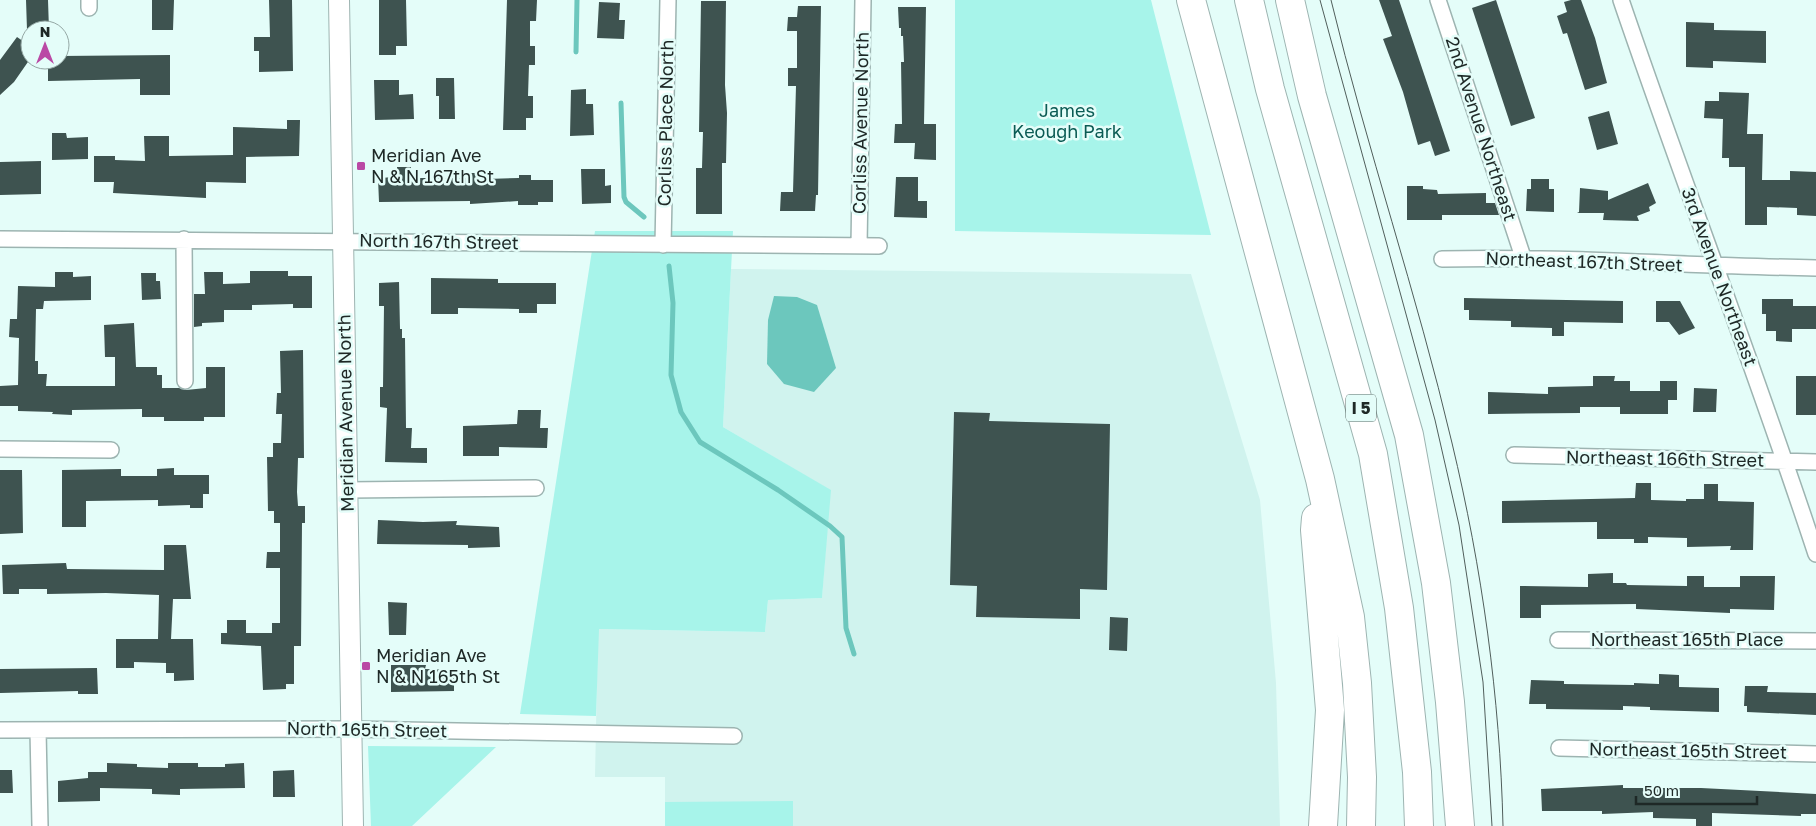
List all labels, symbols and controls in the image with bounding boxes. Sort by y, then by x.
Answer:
north arrow [20,20,70,70]
text: N [40,23,50,40]
street label: Corliss Avenue North [847,32,873,214]
street label: 2nd Avenue Northeast [1442,34,1522,224]
street label: Corliss Place North [653,39,677,207]
park label: James Keough Park [1012,99,1122,142]
place label: Meridian Ave N & N 167th St [371,144,494,187]
marker: Meridian Ave N & N 167th St [355,160,367,172]
street label: 3rd Avenue Northeast [1677,184,1763,369]
street label: North 167th Street [359,229,519,253]
street label: Northeast 167th Street [1485,247,1683,275]
street label: Meridian Avenue North [332,314,358,512]
road number: I 5 [1346,394,1376,422]
street label: Northeast 166th Street [1566,445,1764,471]
street label: Northeast 165th Place [1591,628,1783,650]
place label: Meridian Ave N & N 165th St [376,644,500,687]
marker: Meridian Ave N & N 165th St [360,660,372,672]
street label: North 165th Street [286,717,448,741]
street label: Northeast 165th Street [1589,737,1787,763]
scale bar [1636,774,1757,806]
text: 50 m [1644,781,1679,799]

